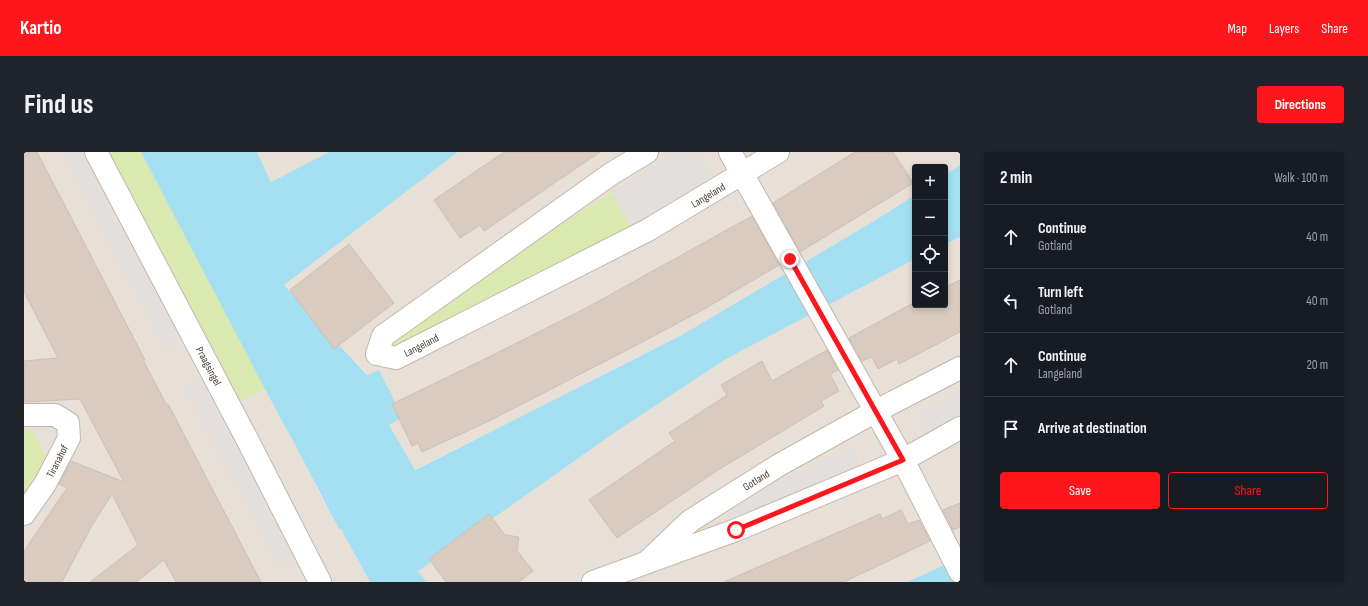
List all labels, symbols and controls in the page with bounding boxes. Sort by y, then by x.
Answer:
text: Kartio [20,17,62,40]
text: Map [1227,20,1247,37]
text: Layers [1269,20,1299,37]
text: Share [1321,20,1348,37]
button: Directions [1257,86,1344,123]
text: Find us [24,88,93,121]
map controls [912,164,948,308]
button: + [912,164,948,200]
text: 2 min [1000,168,1032,188]
text: Walk · 100 m [1274,170,1328,186]
street label: Langeland [689,180,728,211]
button: − [912,200,948,236]
text: Continue [1038,219,1087,238]
icon: ahead [1000,226,1022,248]
text: 40 m [1306,229,1328,245]
button: locate [912,236,948,272]
text: Gotland [1038,238,1072,254]
route end [781,250,799,268]
button: layers [912,272,948,308]
text: Turn left [1038,283,1083,302]
icon: left [1000,290,1022,312]
text: 40 m [1306,293,1328,309]
text: Gotland [1038,302,1072,318]
street label: Langeland [402,331,441,360]
street label: Praagsingel [193,345,224,388]
text: Continue [1038,347,1087,366]
icon: ahead [1000,354,1022,376]
text: 20 m [1306,357,1328,373]
text: Langeland [1038,366,1082,382]
icon: arrive [1000,418,1022,440]
text: Arrive at destination [1038,419,1147,438]
street label: Tiranahof [44,442,72,480]
street label: Gotland [741,467,772,494]
button: Save [1000,472,1160,509]
button: Share [1168,472,1328,509]
route start [727,521,745,539]

